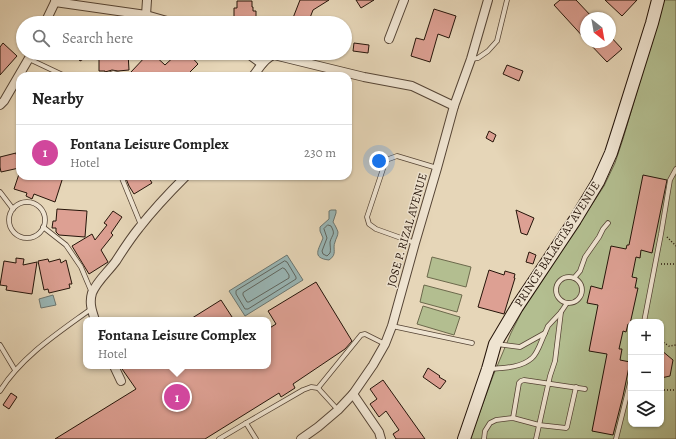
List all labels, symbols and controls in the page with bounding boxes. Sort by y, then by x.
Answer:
north arrow [580,12,616,48]
search box [16,16,352,60]
icon: search [30,27,52,49]
text: Search here [62,28,133,48]
text: Nearby [32,87,83,110]
text: Fontana Leisure Complex [70,134,229,154]
text: 1 [43,144,47,161]
text: 230 m [304,144,336,161]
your location [369,151,389,171]
text: Hotel [70,154,99,171]
street label: JOSE P. RIZAL AVENUE [383,171,431,289]
street label: PRINCE BALAGTAS AVENUE [510,178,604,310]
popup [83,317,271,369]
map controls [628,319,664,427]
button: + [628,319,664,355]
text: Fontana Leisure Complex [98,325,256,345]
text: Hotel [98,345,127,362]
button: − [628,355,664,391]
pin: 1 [164,382,190,412]
button: layers [628,391,664,427]

